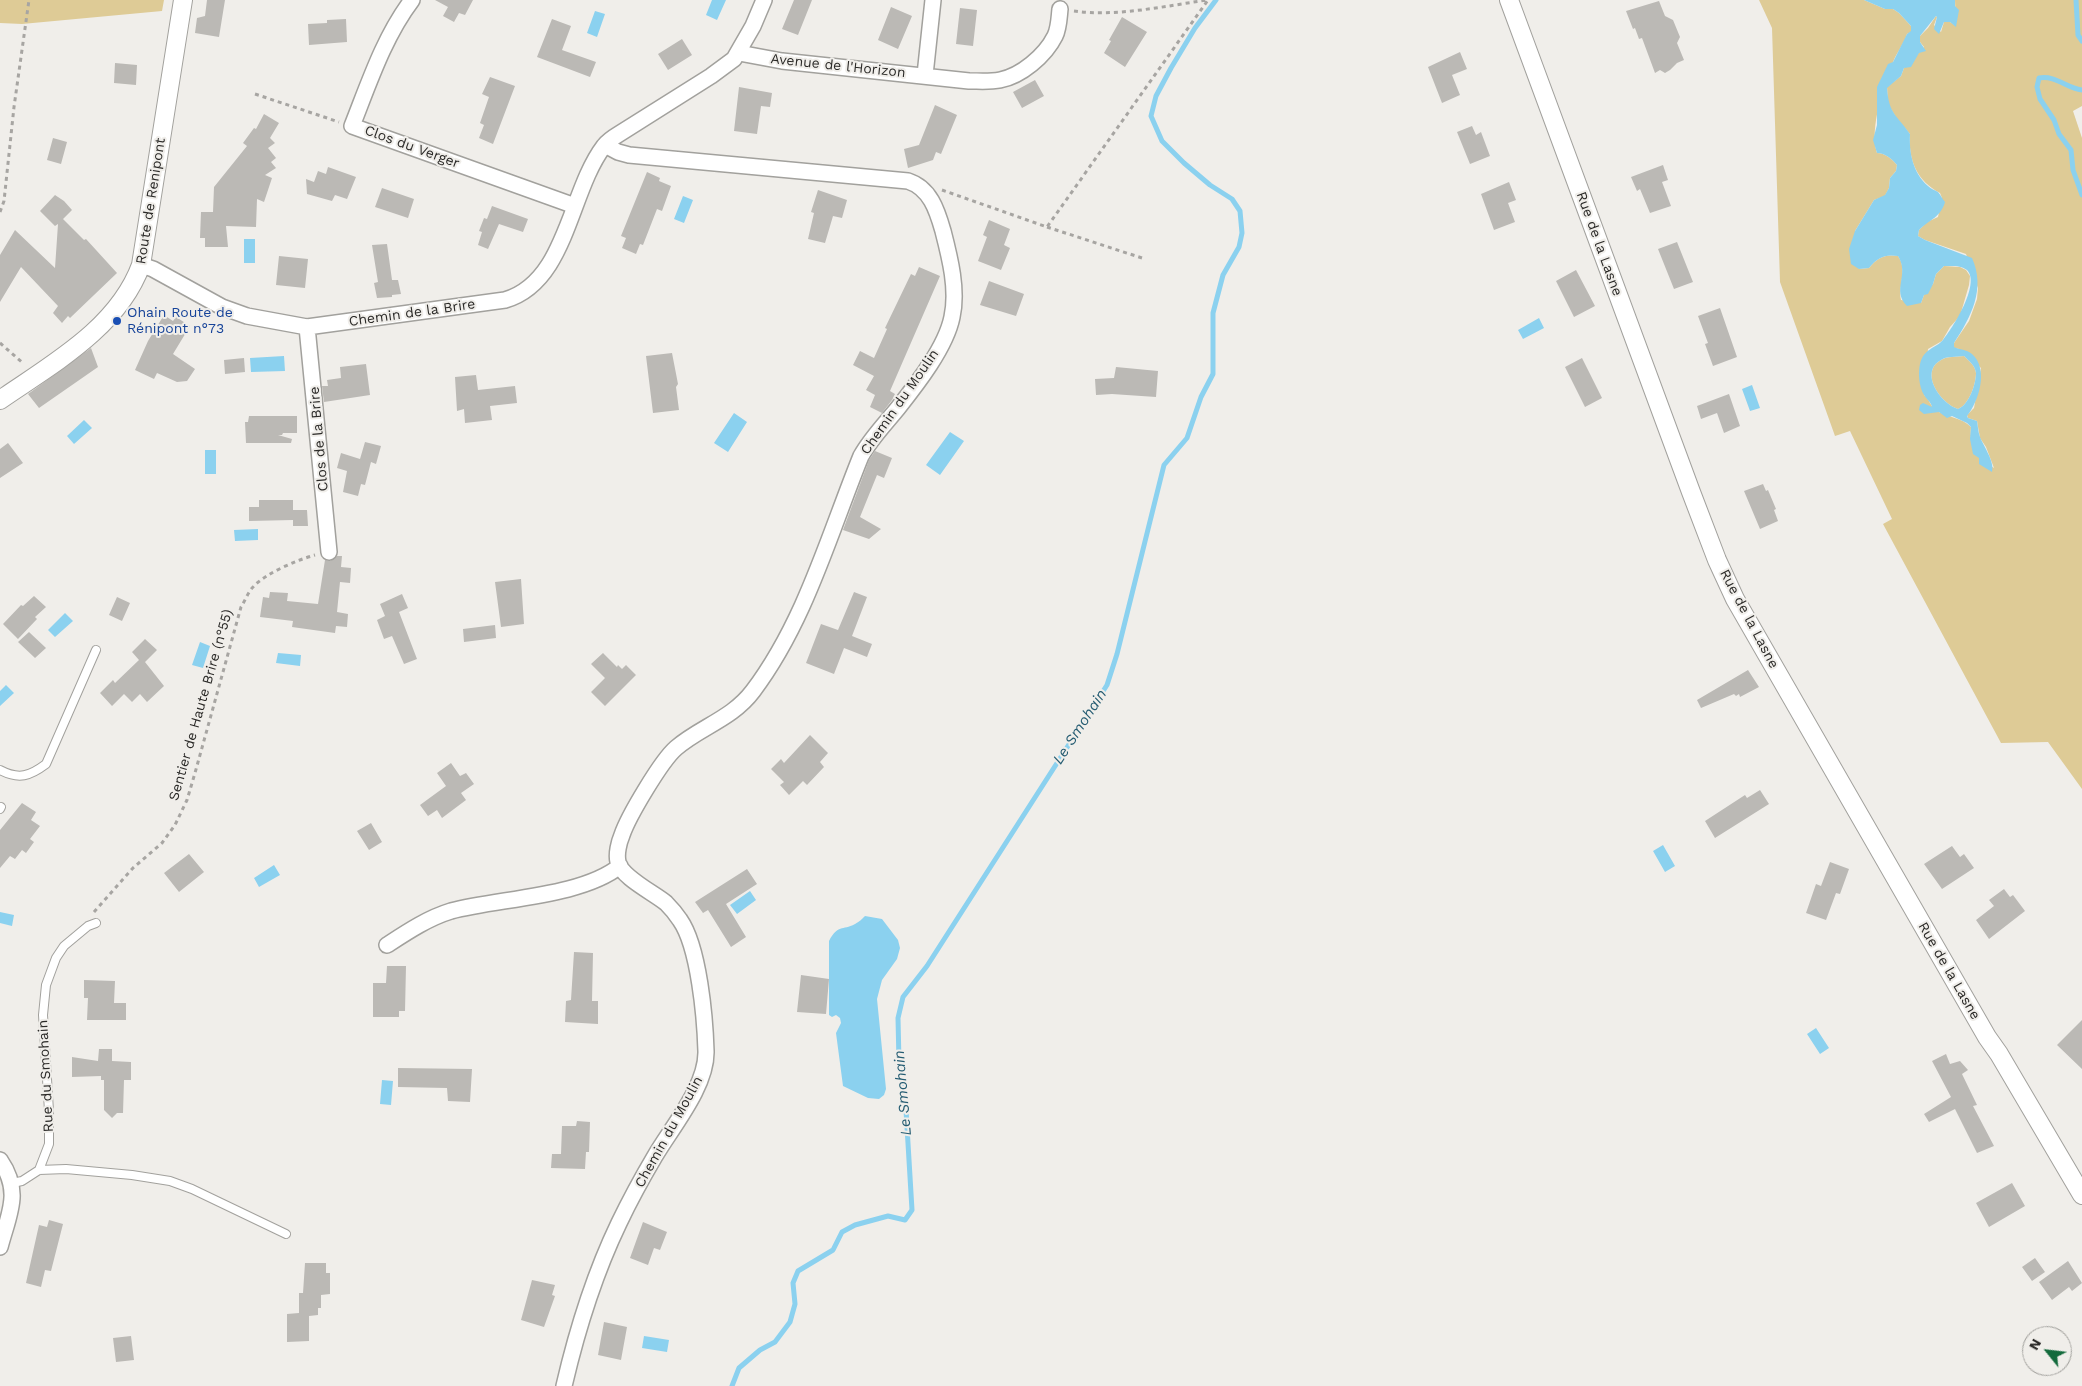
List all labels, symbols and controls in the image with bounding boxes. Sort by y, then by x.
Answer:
street label: Avenue de l'Horizon [770,51,906,81]
street label: Clos du Verger [362,122,462,172]
street label: Route de Renipont [133,137,169,265]
street label: Rue de la Lasne [1572,190,1626,298]
street label: Chemin de la Brire [348,296,476,330]
place label: Ohain Route de Rénipont n°73 [127,305,233,338]
marker: Ohain Route de Rénipont n°73 [111,315,123,327]
street label: Chemin du Moulin [857,346,943,458]
street label: Clos de la Brire [306,386,332,492]
street label: Rue de la Lasne [1716,567,1782,671]
street label: Sentier de Haute Brire (n°55) [166,607,236,803]
water label: Le Smohain [1049,686,1111,768]
street label: Rue de la Lasne [1914,919,1984,1023]
street label: Rue du Smohain [35,1019,57,1133]
water label: Le Smohain [890,1050,916,1136]
street label: Chemin du Moulin [631,1073,707,1191]
north arrow [2022,1326,2072,1376]
text: N [2025,1336,2044,1353]

